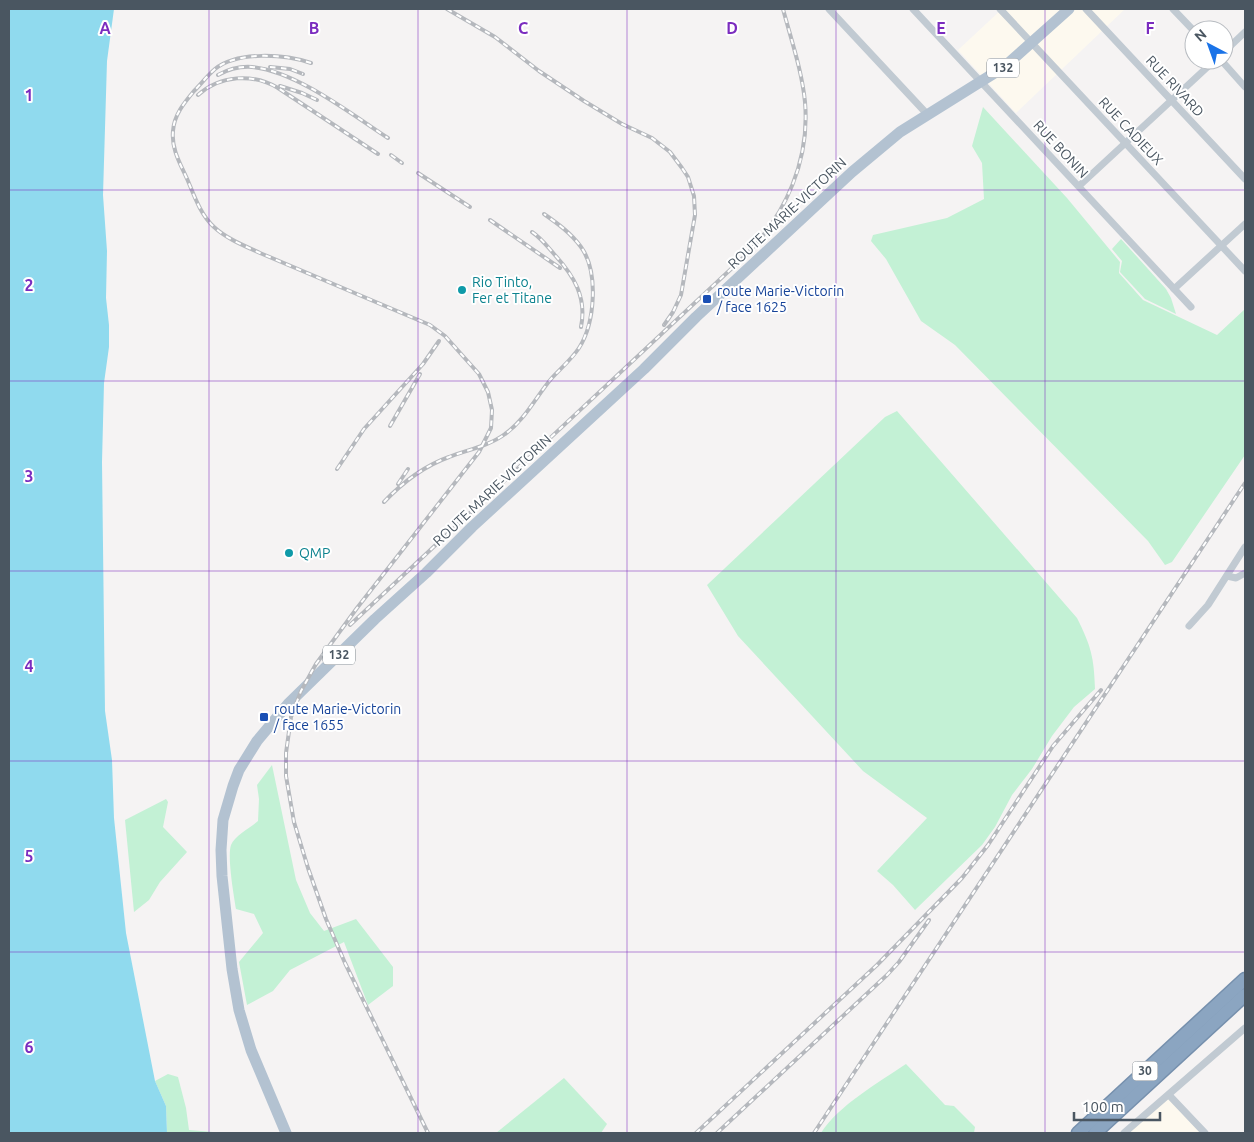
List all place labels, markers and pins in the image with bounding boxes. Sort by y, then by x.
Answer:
place label: Rio Tinto, Fer et Titane [472,274,552,306]
place label: route Marie-Victorin / face 1625 [716,283,844,315]
marker: Rio Tinto, Fer et Titane [456,284,468,296]
marker: route Marie-Victorin / face 1625 [701,293,713,305]
place label: QMP [299,545,330,561]
marker: QMP [283,547,295,559]
place label: route Marie-Victorin / face 1655 [273,701,401,733]
marker: route Marie-Victorin / face 1655 [258,711,270,723]

